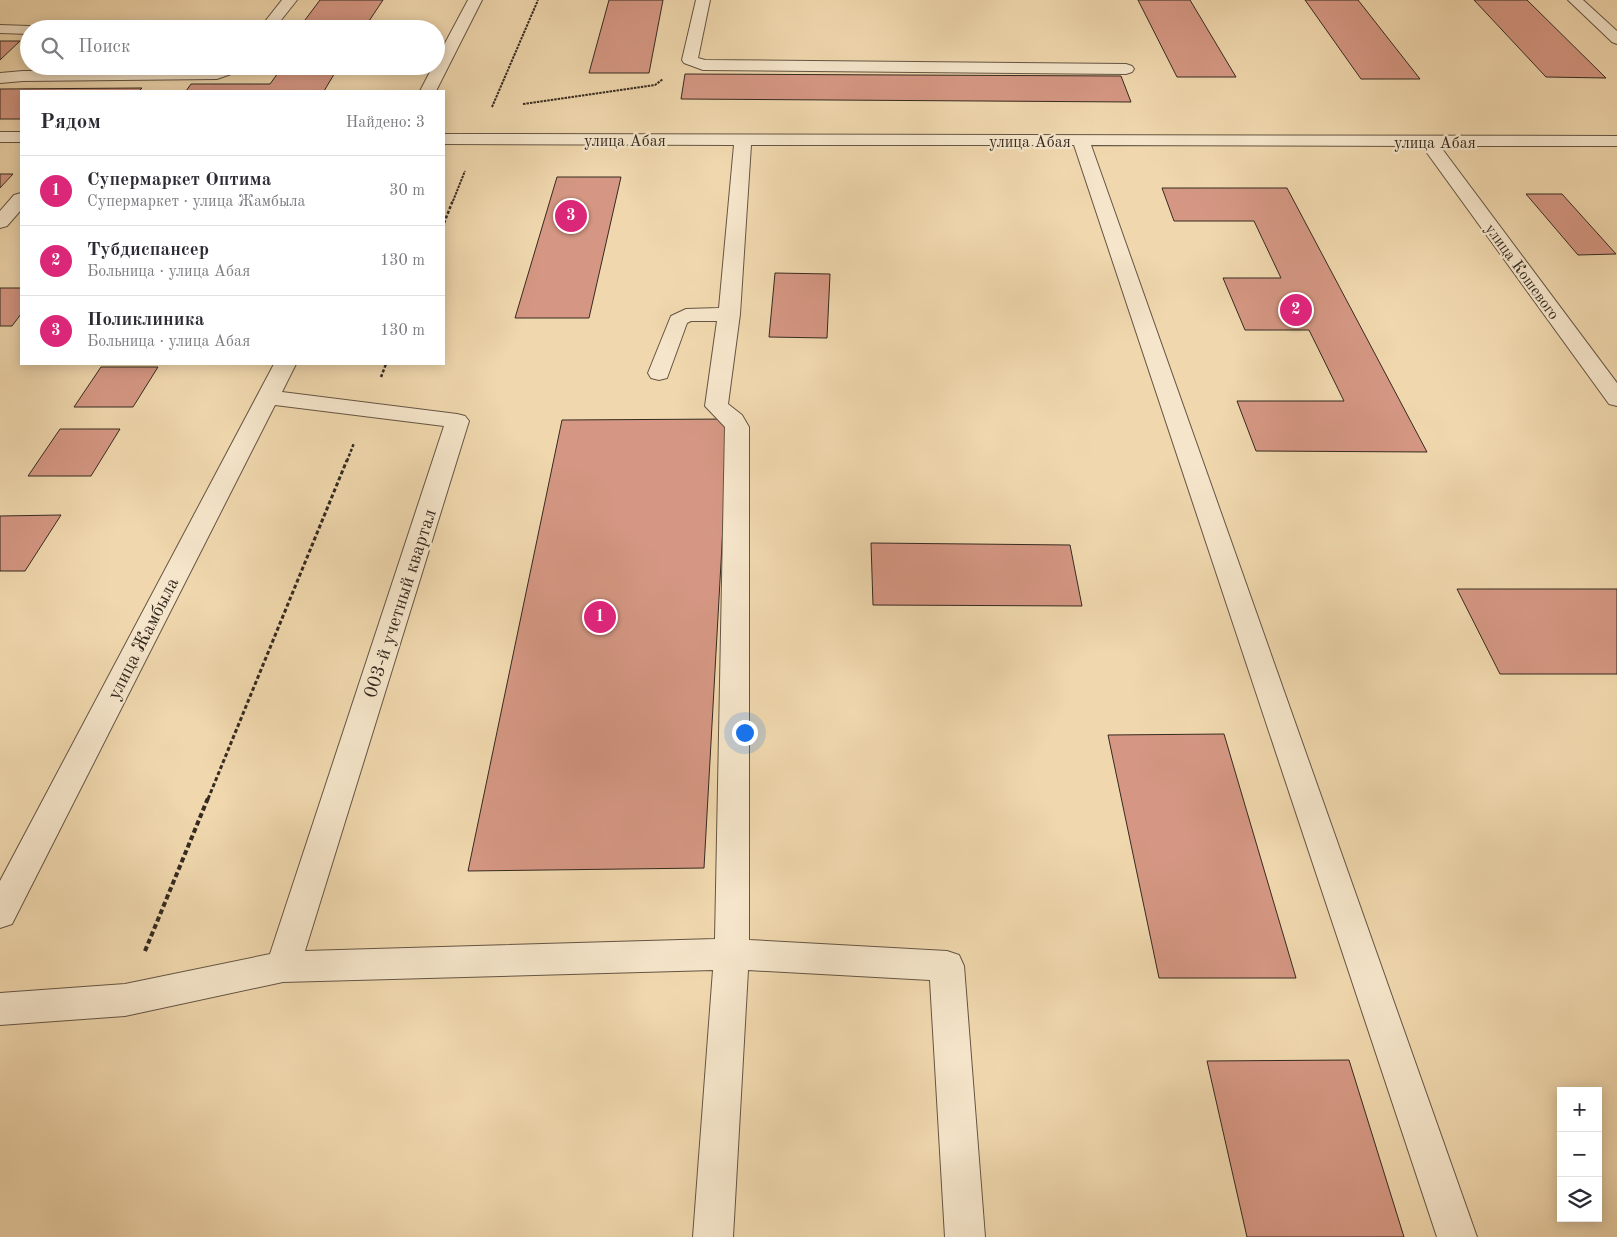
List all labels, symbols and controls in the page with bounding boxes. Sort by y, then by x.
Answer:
search box [20,20,445,75]
icon: search [38,34,66,62]
text: Поиск [78,38,130,57]
text: Рядом [40,112,101,133]
text: Найдено: 3 [346,115,425,131]
street label: улица Абая [584,134,666,150]
street label: улица Абая [989,135,1071,151]
street label: улица Абая [1394,136,1476,152]
text: Супермаркет Оптима [87,171,271,190]
text: 1 [51,183,61,199]
text: 30 m [389,183,425,199]
text: Супермаркет · улица Жамбыла [87,194,306,210]
pin: 3 [555,197,587,235]
street label: улица Кошевого [1481,221,1561,323]
text: Тубдиспансер [87,241,209,260]
text: 2 [51,253,61,269]
text: 130 m [380,253,425,269]
text: Больница · улица Абая [87,264,250,280]
pin: 2 [1280,291,1312,329]
text: Поликлиника [87,311,204,330]
text: 3 [51,323,61,339]
text: 130 m [380,323,425,339]
text: Больница · улица Абая [87,334,250,350]
street label: 003-й учетный квартал [362,507,441,700]
street label: улица Жамбыла [105,574,183,703]
pin: 1 [584,598,616,636]
your location [732,720,758,746]
map controls [1557,1087,1602,1222]
button: + [1557,1087,1602,1132]
button: − [1557,1132,1602,1177]
button: layers [1557,1177,1602,1222]

